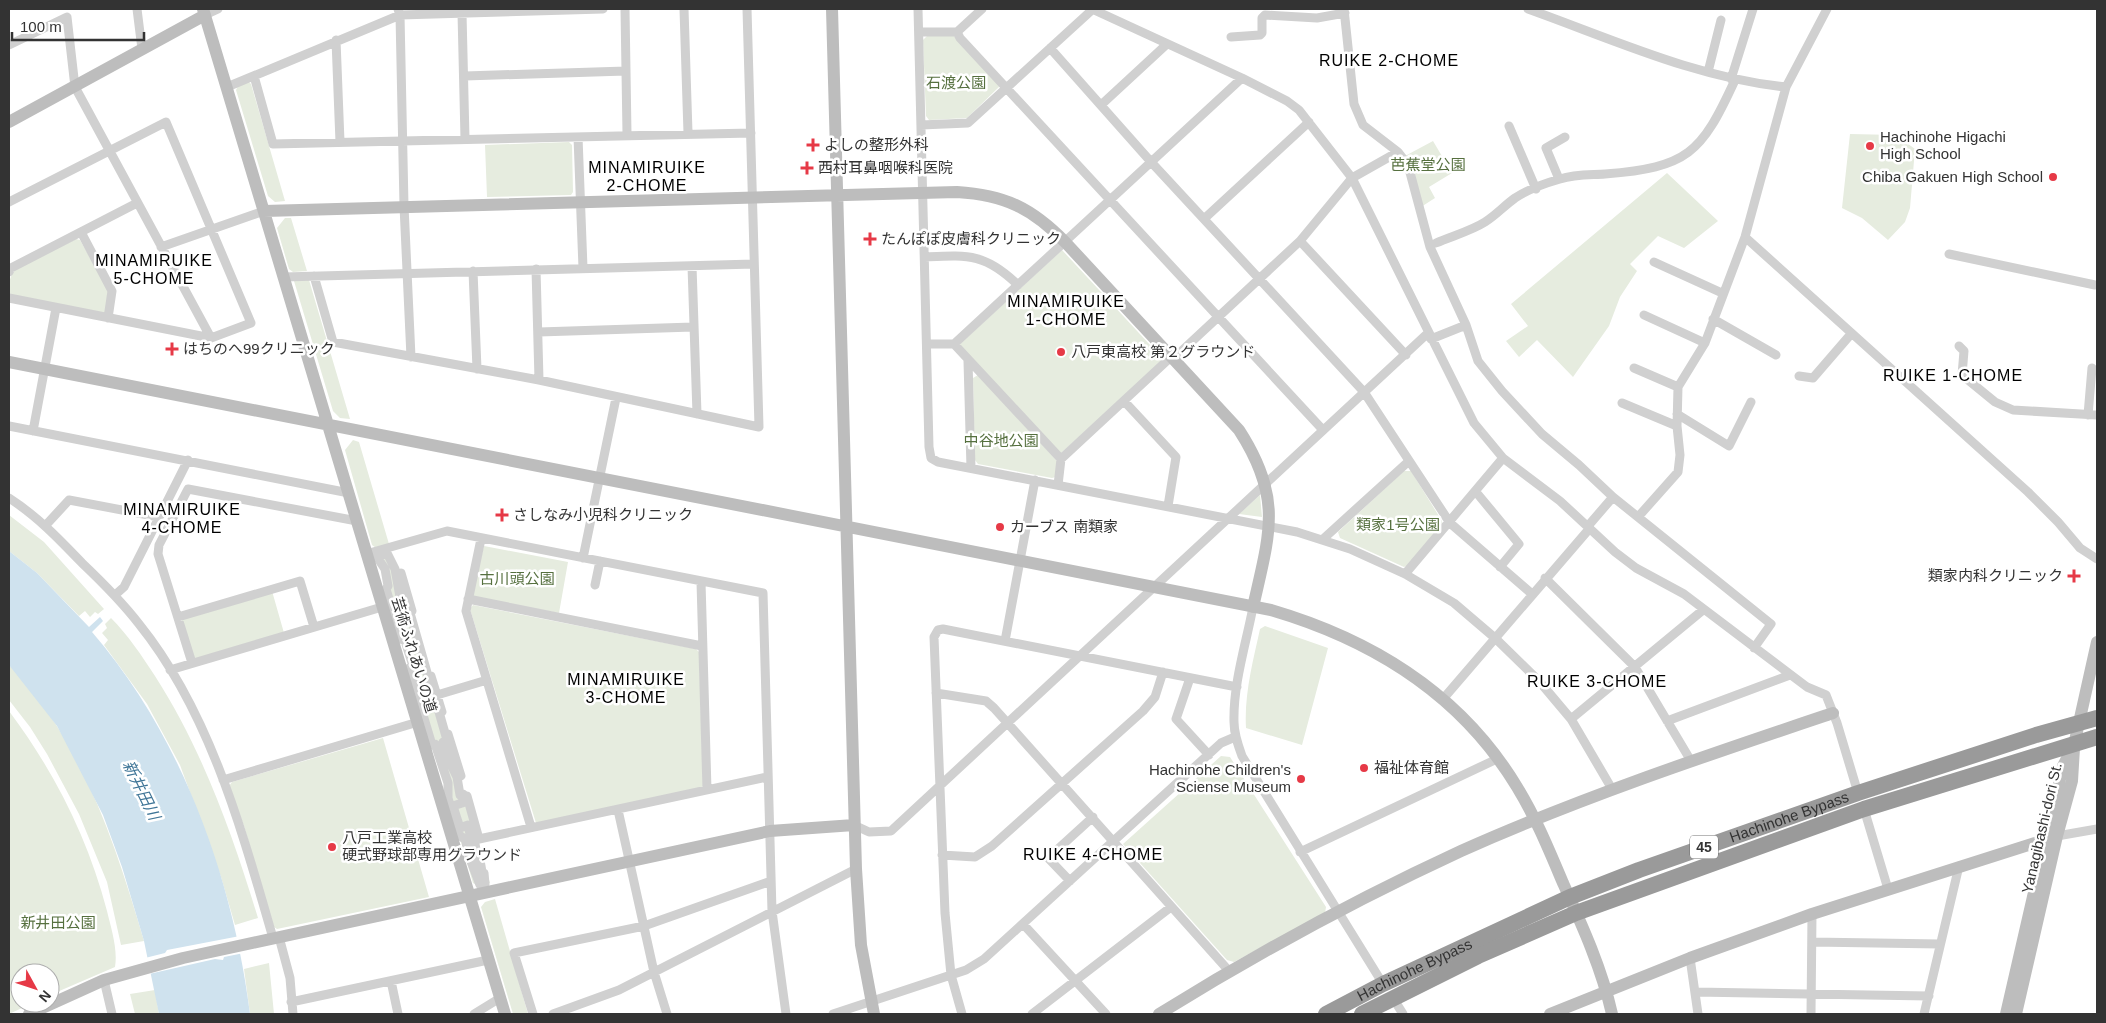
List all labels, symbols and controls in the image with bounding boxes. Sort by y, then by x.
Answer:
scale bar [12,10,145,42]
text: 100 m [20,18,62,35]
district label: RUIKE 2-CHOME [1319,52,1459,69]
park label: 石渡公園 [926,74,986,91]
place label: Hachinohe Higachi High School [1880,128,2006,162]
place label: よしの整形外科 [824,136,929,153]
marker: よしの整形外科 [806,138,820,152]
marker: Hachinohe Higachi High School [1864,140,1876,152]
park label: 芭蕉堂公園 [1390,156,1466,173]
district label: MINAMIRUIKE 2-CHOME [588,159,706,194]
place label: 西村耳鼻咽喉科医院 [818,159,953,176]
marker: 西村耳鼻咽喉科医院 [800,161,814,175]
place label: Chiba Gakuen High School [1862,168,2043,185]
marker: Chiba Gakuen High School [2047,171,2059,183]
place label: たんぽぽ皮膚科クリニック [881,230,1061,247]
marker: たんぽぽ皮膚科クリニック [863,232,877,246]
district label: MINAMIRUIKE 5-CHOME [95,252,213,287]
district label: MINAMIRUIKE 1-CHOME [1007,293,1125,328]
place label: はちのへ99クリニック [183,340,335,357]
marker: はちのへ99クリニック [165,342,179,356]
place label: 八戸東高校 第２グラウンド [1071,343,1255,360]
marker: 八戸東高校 第２グラウンド [1055,346,1067,358]
district label: RUIKE 1-CHOME [1883,367,2023,384]
park label: 中谷地公園 [963,432,1039,449]
district label: MINAMIRUIKE 4-CHOME [123,501,241,536]
place label: さしなみ小児科クリニック [513,506,693,523]
marker: さしなみ小児科クリニック [495,508,509,522]
park label: 類家1号公園 [1356,516,1440,533]
place label: カーブス 南類家 [1010,518,1118,535]
marker: カーブス 南類家 [994,521,1006,533]
place label: 類家内科クリニック [1928,567,2063,584]
marker: 類家内科クリニック [2067,569,2081,583]
park label: 古川頭公園 [479,570,555,587]
street label: 芸術ふれあいの道 [389,595,440,715]
district label: MINAMIRUIKE 3-CHOME [567,671,685,706]
district label: RUIKE 3-CHOME [1527,673,1667,690]
water label: 新井田川 [120,758,164,824]
place label: 福祉体育館 [1374,759,1449,776]
place label: Hachinohe Children's Sciense Museum [1149,761,1291,795]
street label: Yanagibashi-dori St. [2018,761,2065,895]
marker: 福祉体育館 [1358,762,1370,774]
marker: Hachinohe Children's Sciense Museum [1295,773,1307,785]
street label: Hachinohe Bypass [1727,788,1851,845]
place label: 八戸工業高校 硬式野球部専用グラウンド [342,829,522,863]
road number: 45 [1690,836,1718,859]
marker: 八戸工業高校 硬式野球部専用グラウンド [326,841,338,853]
district label: RUIKE 4-CHOME [1023,846,1163,863]
park label: 新井田公園 [20,914,96,931]
street label: Hachinohe Bypass [1354,935,1474,1004]
north arrow [10,963,60,1013]
text: N [36,987,54,1005]

